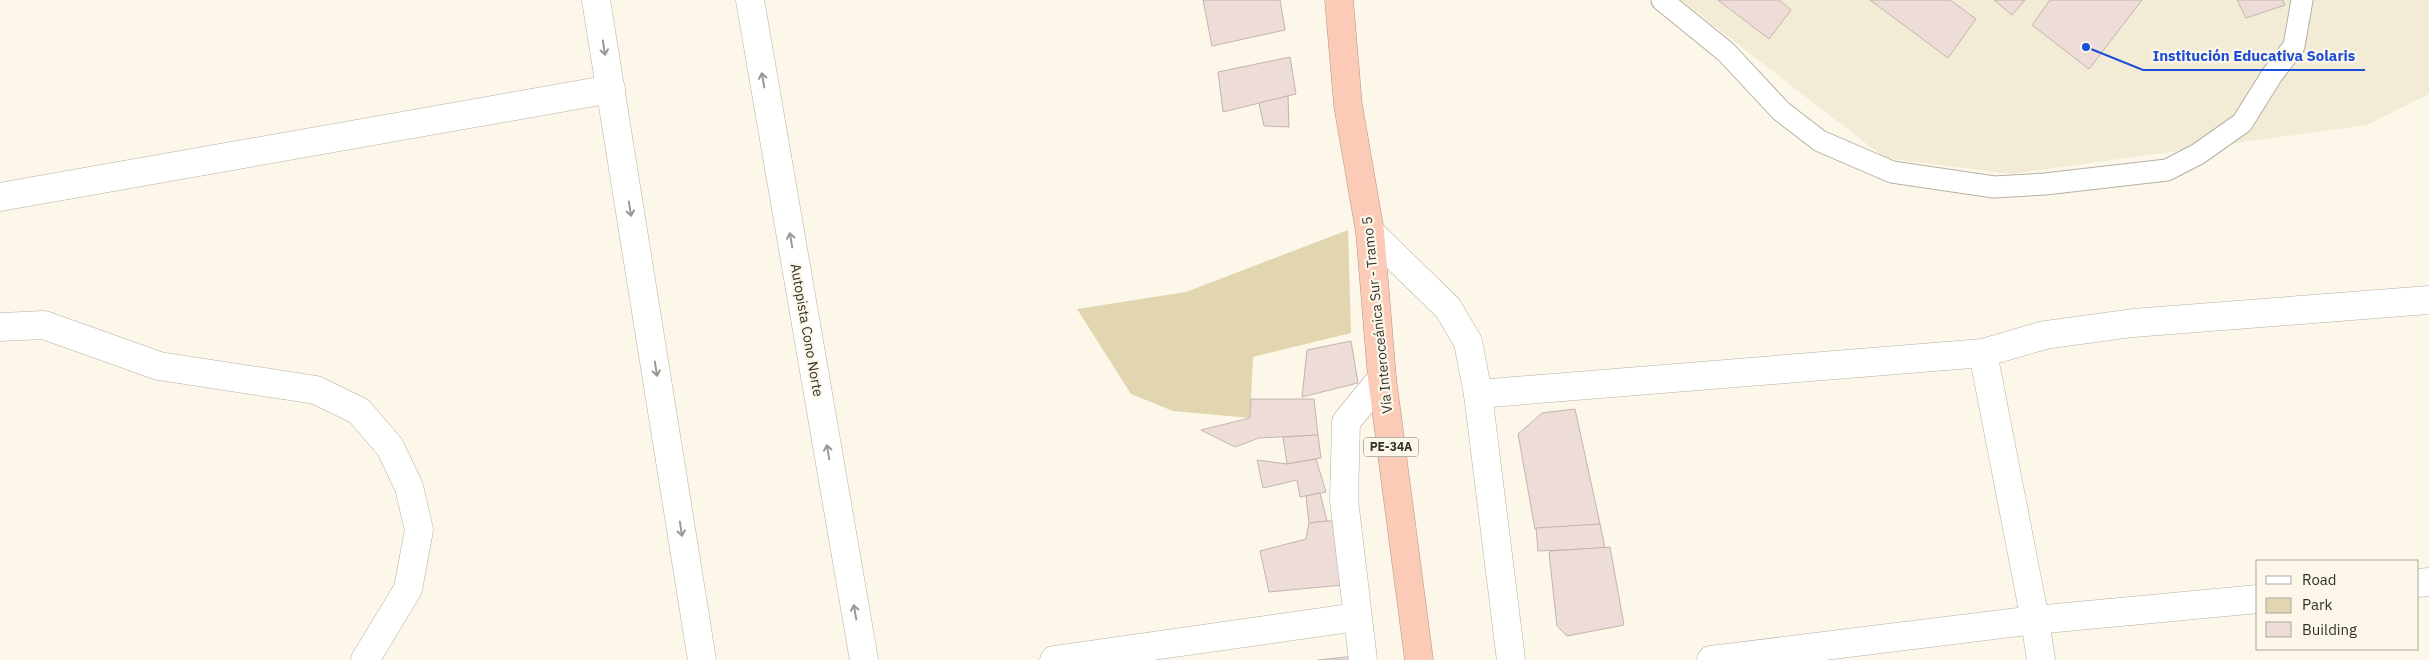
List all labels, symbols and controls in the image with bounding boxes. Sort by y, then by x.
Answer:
one-way arrow [600,40,610,56]
callout: Institución Educativa Solaris [2143,40,2365,70]
text: Institución Educativa Solaris [2153,46,2356,65]
one-way arrow [758,72,768,88]
one-way arrow [626,200,636,216]
street label: Vía Interoceánica Sur - Tramo 5 [1358,215,1396,415]
one-way arrow [786,232,796,248]
street label: Autopista Cono Norte [786,262,828,398]
one-way arrow [651,361,661,377]
road number: PE-34A [1364,438,1418,457]
one-way arrow [822,444,832,460]
one-way arrow [677,521,687,537]
legend [2256,560,2419,650]
text: Road [2302,570,2337,589]
text: Park [2302,595,2332,614]
one-way arrow [850,604,860,620]
text: Building [2302,620,2357,639]

